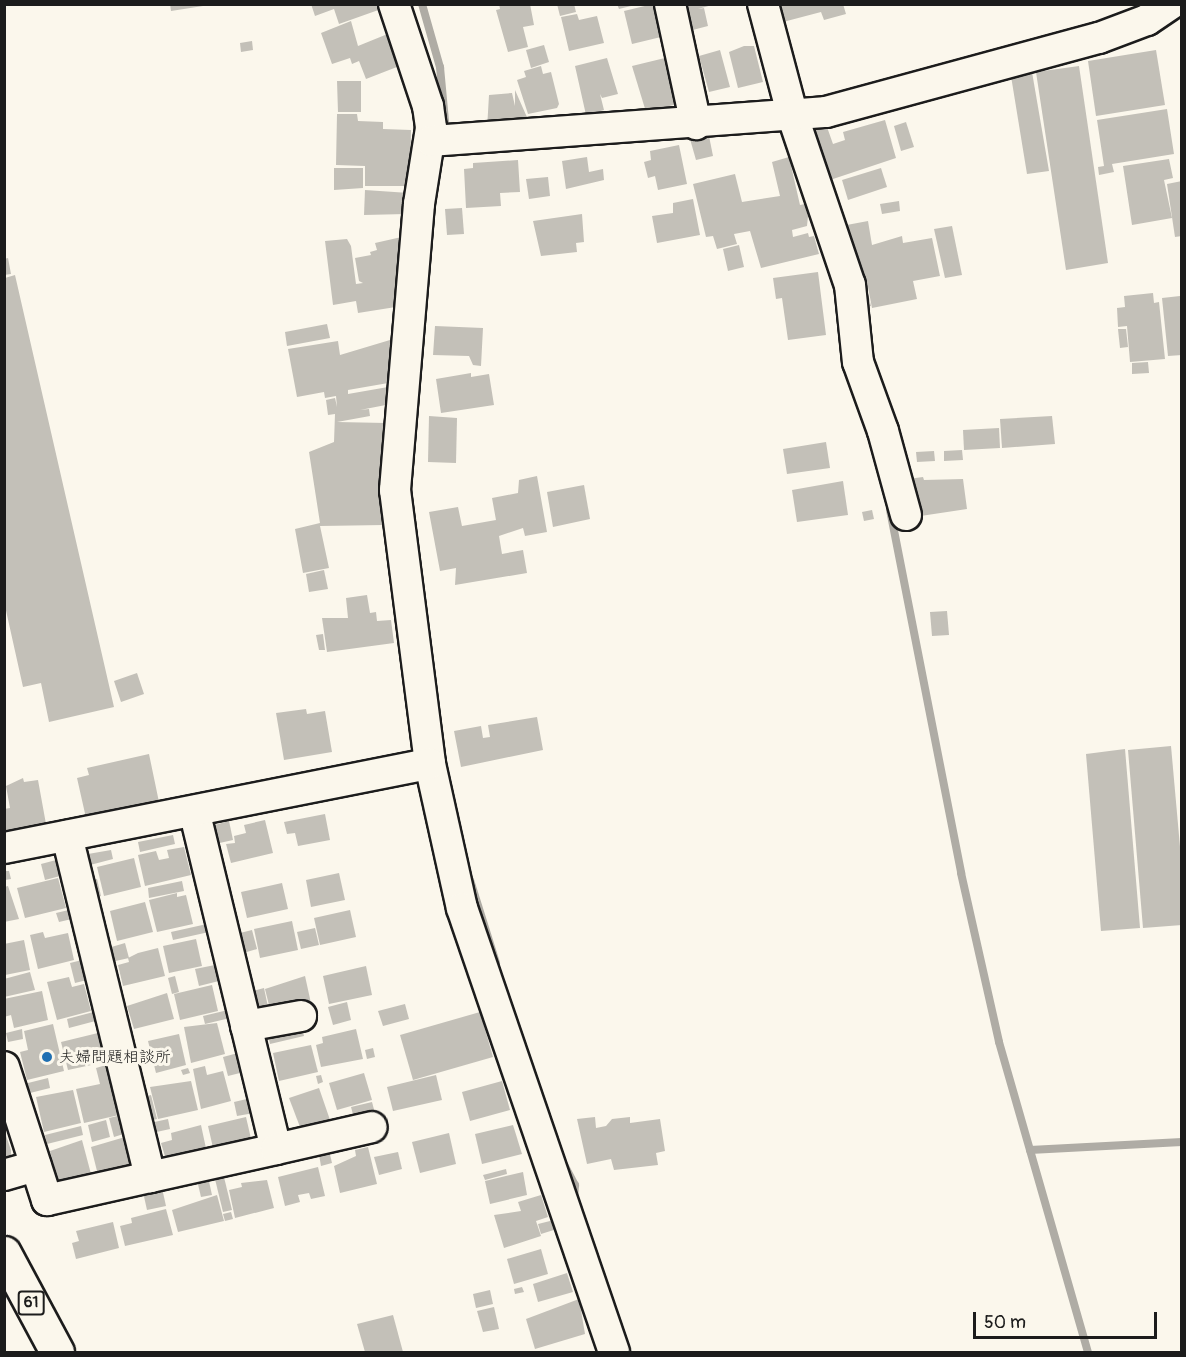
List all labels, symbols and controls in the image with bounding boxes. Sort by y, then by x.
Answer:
place label: 夫婦問題相談所 [59,1047,171,1067]
marker: 夫婦問題相談所 [40,1050,54,1064]
road number: 61 [18,1291,44,1315]
scale bar [976,1300,1160,1338]
text: 50 m [984,1311,1026,1334]

